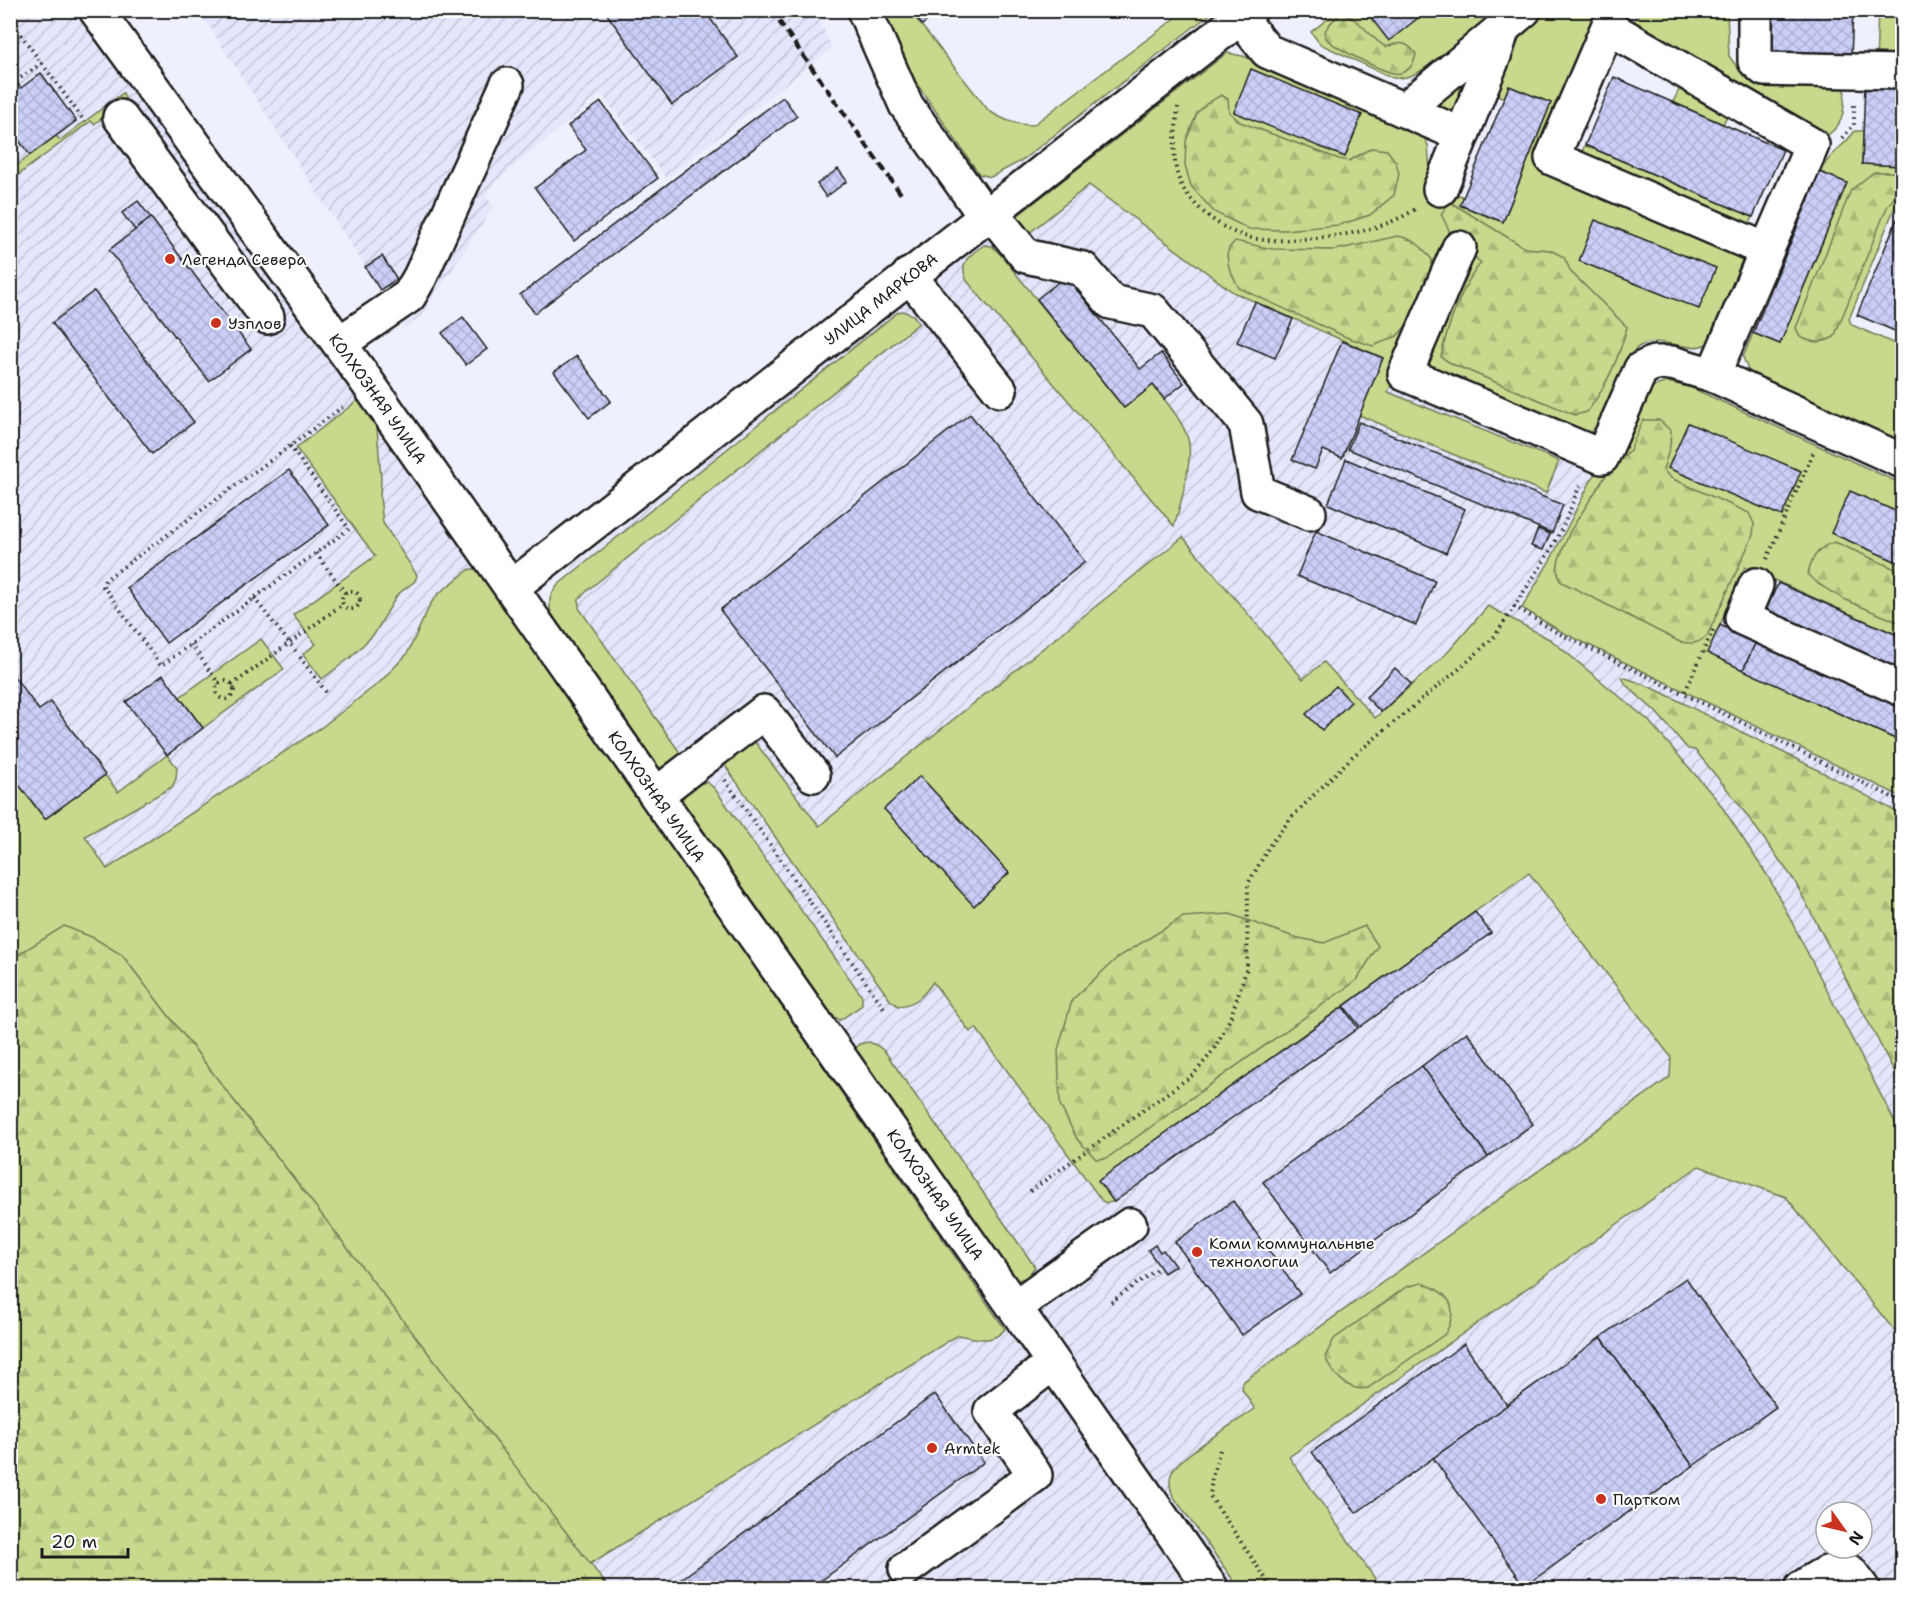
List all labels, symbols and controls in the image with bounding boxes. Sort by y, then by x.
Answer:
street label: УЛИЦА МАРКОВА [820,248,942,350]
place label: Легенда Севера [182,249,307,270]
marker: Легенда Севера [163,252,177,266]
place label: Узплов [228,313,282,334]
marker: Узплов [209,316,223,330]
street label: КОЛХОЗНАЯ УЛИЦА [325,329,432,468]
street label: КОЛХОЗНАЯ УЛИЦА [604,727,710,866]
street label: КОЛХОЗНАЯ УЛИЦА [883,1125,989,1264]
place label: Коми коммунальные технологии [1209,1233,1375,1272]
marker: Коми коммунальные технологии [1190,1245,1204,1259]
place label: Armtek [944,1438,1001,1459]
marker: Armtek [925,1441,939,1455]
place label: Партком [1613,1489,1680,1510]
marker: Партком [1594,1492,1608,1506]
north arrow [1814,1500,1874,1560]
scale bar [42,1521,128,1559]
text: N [1844,1527,1868,1549]
text: 20 m [51,1530,97,1554]

